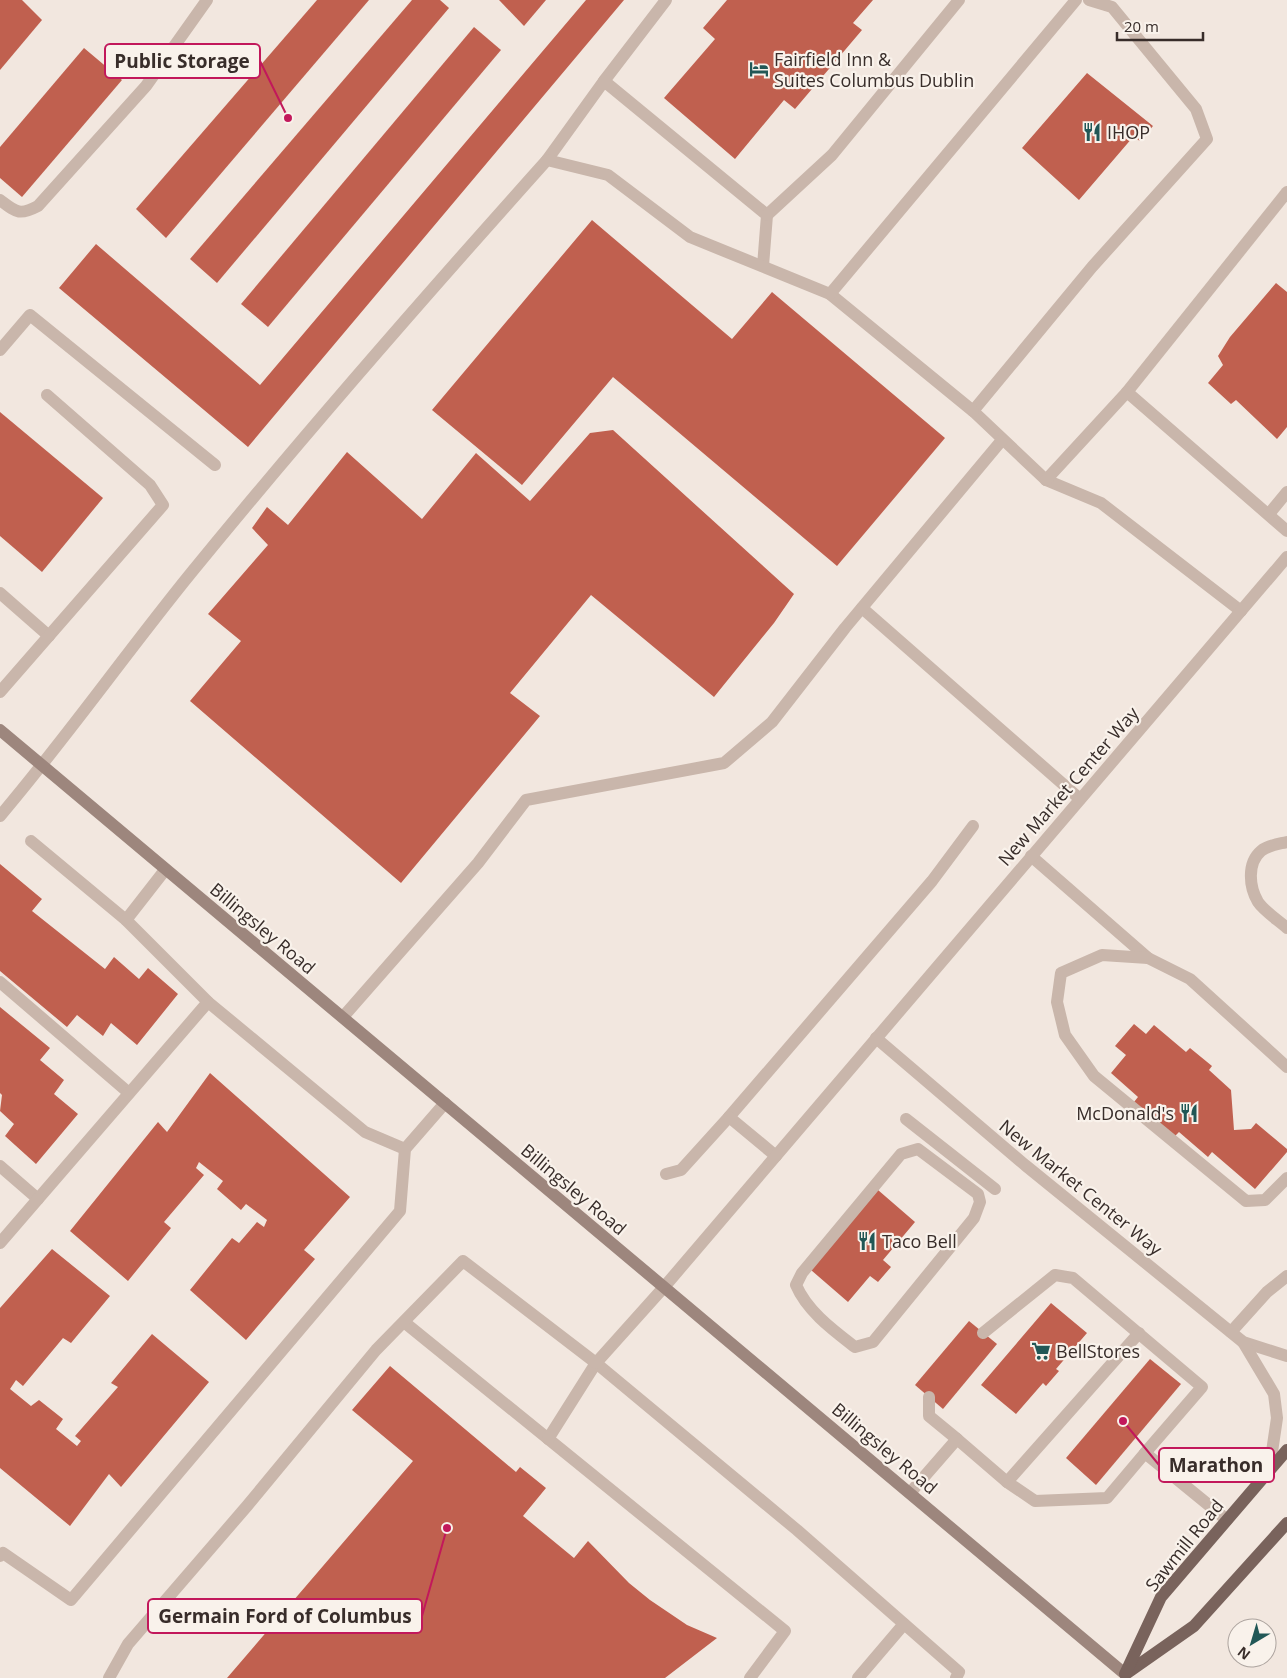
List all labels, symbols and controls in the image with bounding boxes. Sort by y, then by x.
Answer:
scale bar [1117,10,1203,42]
text: 20 m [1124,16,1159,36]
callout: Public Storage [105,44,260,78]
place label: Fairfield Inn & Suites Columbus Dublin [774,47,974,92]
text: Public Storage [114,48,250,74]
hotel icon: Fairfield Inn & Suites Columbus Dublin [748,58,770,80]
place label: IHOP [1107,120,1150,144]
restaurant icon: IHOP [1081,121,1103,143]
street label: New Market Center Way [992,701,1144,871]
street label: Billingsley Road [205,877,321,979]
place label: McDonald's [1076,1101,1174,1125]
restaurant icon: McDonald's [1178,1102,1200,1124]
street label: New Market Center Way [995,1114,1168,1261]
street label: Billingsley Road [516,1138,632,1240]
place label: Taco Bell [882,1229,957,1253]
restaurant icon: Taco Bell [856,1230,878,1252]
place label: BellStores [1056,1339,1140,1363]
supermarket icon: BellStores [1030,1340,1052,1362]
street label: Billingsley Road [827,1397,943,1499]
callout: Marathon [1159,1448,1274,1482]
text: Marathon [1169,1452,1263,1478]
street label: Sawmill Road [1140,1494,1228,1596]
callout: Germain Ford of Columbus [148,1599,422,1633]
text: Germain Ford of Columbus [158,1603,412,1629]
north arrow [1227,1618,1277,1668]
text: N [1233,1643,1254,1665]

